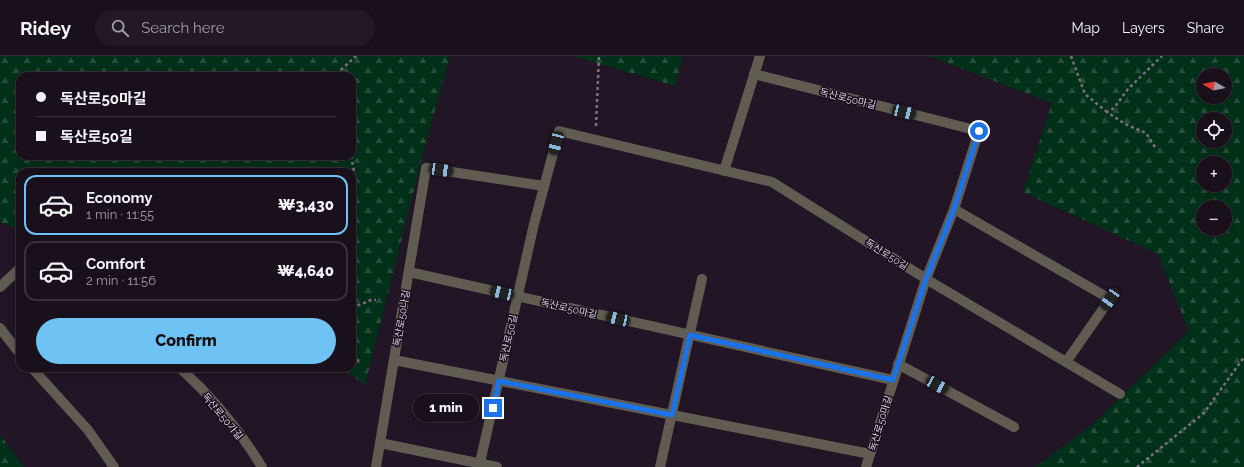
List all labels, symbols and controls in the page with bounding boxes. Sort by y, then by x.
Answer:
search box [95,10,375,46]
text: Ridey [20,17,71,39]
icon: search [109,17,131,39]
text: Search here [141,19,224,37]
text: Map [1072,20,1100,36]
text: Layers [1122,20,1165,36]
text: Share [1187,20,1224,36]
north arrow [1196,68,1232,104]
map controls [1196,68,1232,236]
street label: 독산로50마길 [819,86,877,111]
text: 독산로50마길 [60,90,147,108]
car [891,103,917,121]
button: locate [1196,112,1232,148]
route start [970,122,988,140]
text: 독산로50길 [60,128,133,146]
car [547,130,565,156]
button: + [1196,156,1232,192]
car [428,162,454,178]
icon: car [38,187,74,223]
text: Economy [86,189,153,207]
text: ₩3,430 [278,196,334,214]
button: − [1196,200,1232,236]
text: 1 min · 11:55 [86,207,154,222]
street label: 독산로50길 [863,237,910,272]
icon: car [38,253,74,289]
text: Comfort [86,255,145,273]
text: ₩4,640 [277,262,334,280]
text: 2 min · 11:56 [86,273,156,288]
car [489,284,515,302]
car [1098,286,1122,312]
street label: 독산로50나길 [391,289,412,347]
street label: 독산로50마길 [540,297,598,320]
car [605,310,631,328]
street label: 독산로50길 [498,313,519,363]
button: Confirm [36,318,336,364]
car [924,374,950,396]
street label: 독산로50가길 [200,391,245,442]
callout: 1 min [413,394,479,422]
street label: 독산로50마길 [867,394,894,452]
route end [484,399,502,417]
text: 1 min [429,400,463,415]

